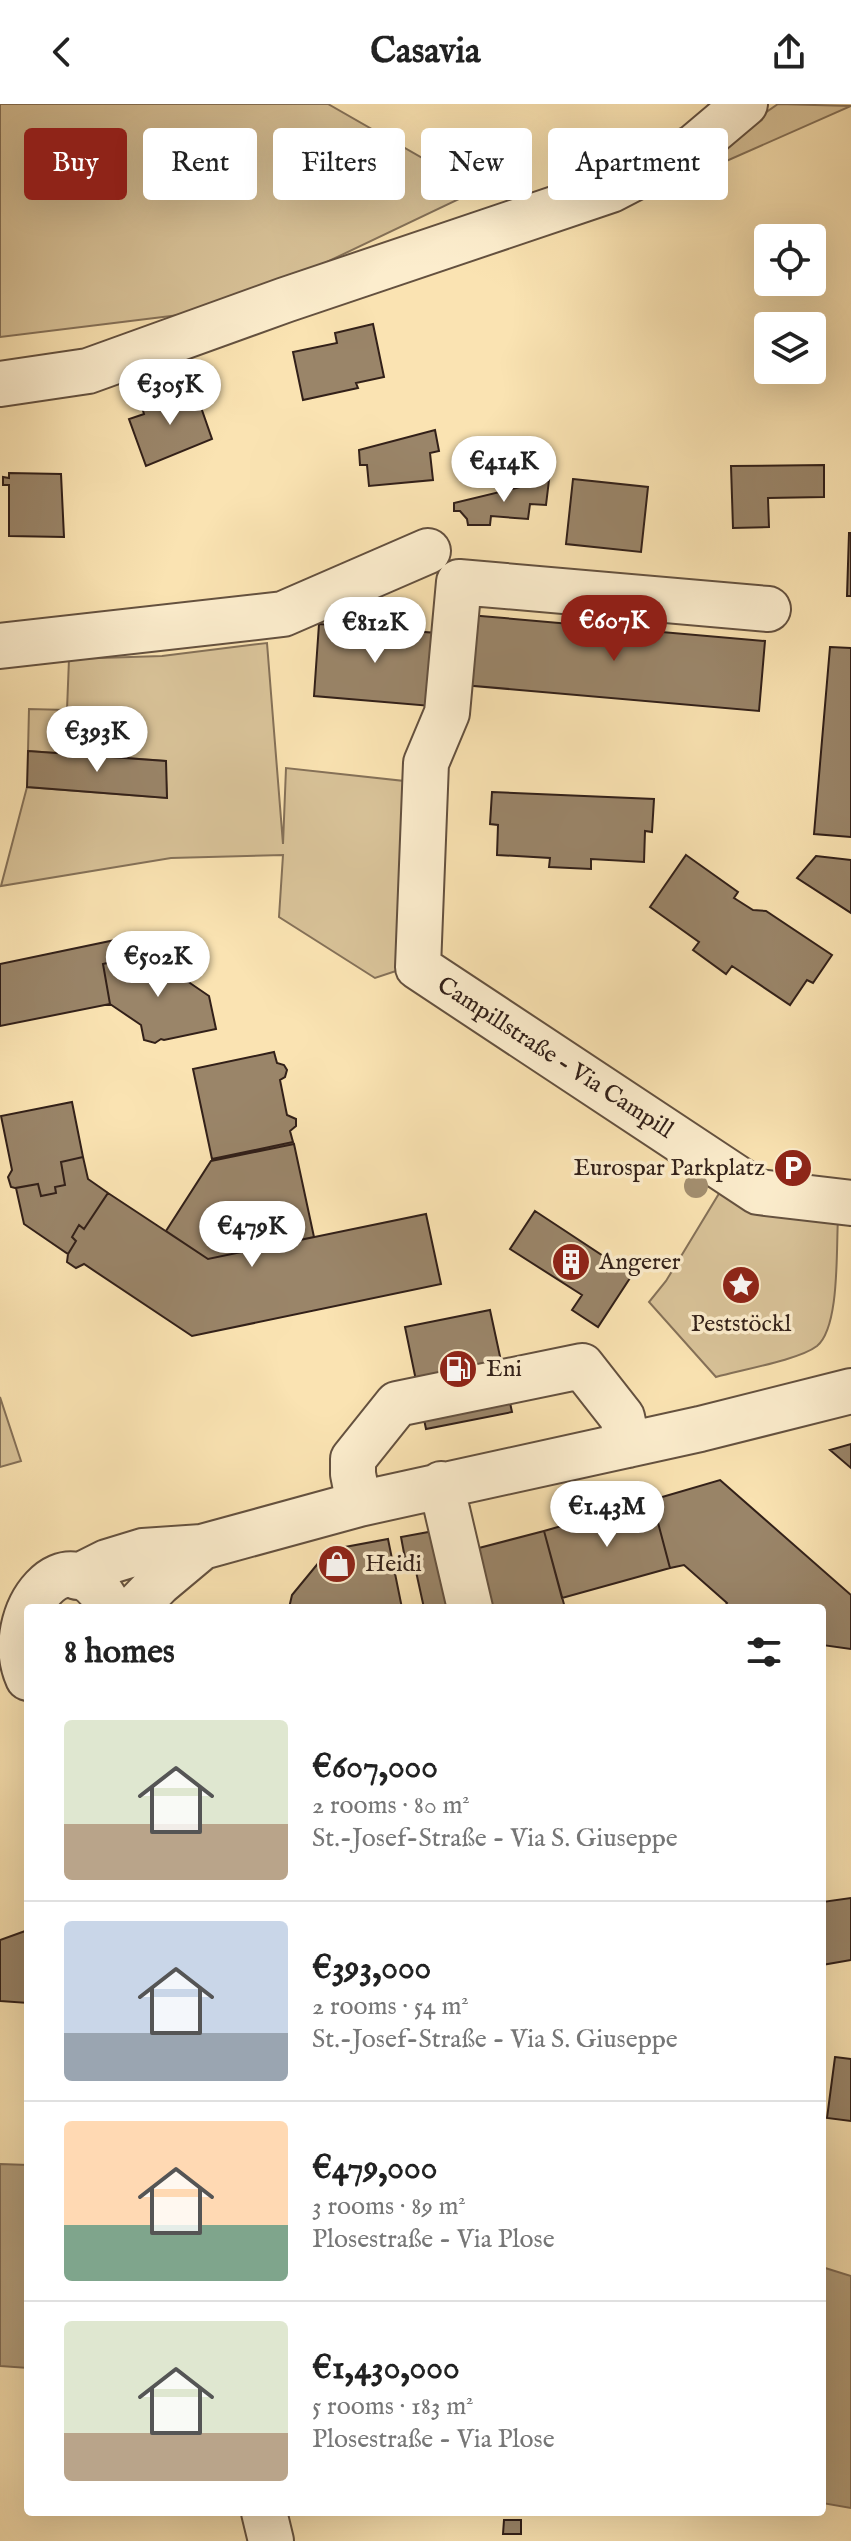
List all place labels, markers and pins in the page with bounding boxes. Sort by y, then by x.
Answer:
pin: €305K [114,359,226,427]
pin: €414K [448,436,560,504]
pin: €607K [558,595,670,663]
pin: €812K [319,597,431,665]
pin: €393K [41,706,153,774]
pin: €502K [102,931,214,999]
parking icon: Eurospar Parkplatz [772,1147,814,1189]
place label: Eurospar Parkplatz [573,1153,765,1184]
pin: €479K [196,1201,308,1269]
building icon: Angerer [550,1241,592,1283]
place label: Angerer [598,1247,681,1278]
place icon: Peststöckl [720,1264,762,1306]
place label: Peststöckl [691,1309,792,1340]
fuel station icon: Eni [437,1348,479,1390]
place label: Eni [486,1354,522,1385]
pin: €1.43M [542,1481,672,1549]
shop icon: Heidi [316,1543,358,1585]
place label: Heidi [365,1549,422,1580]

